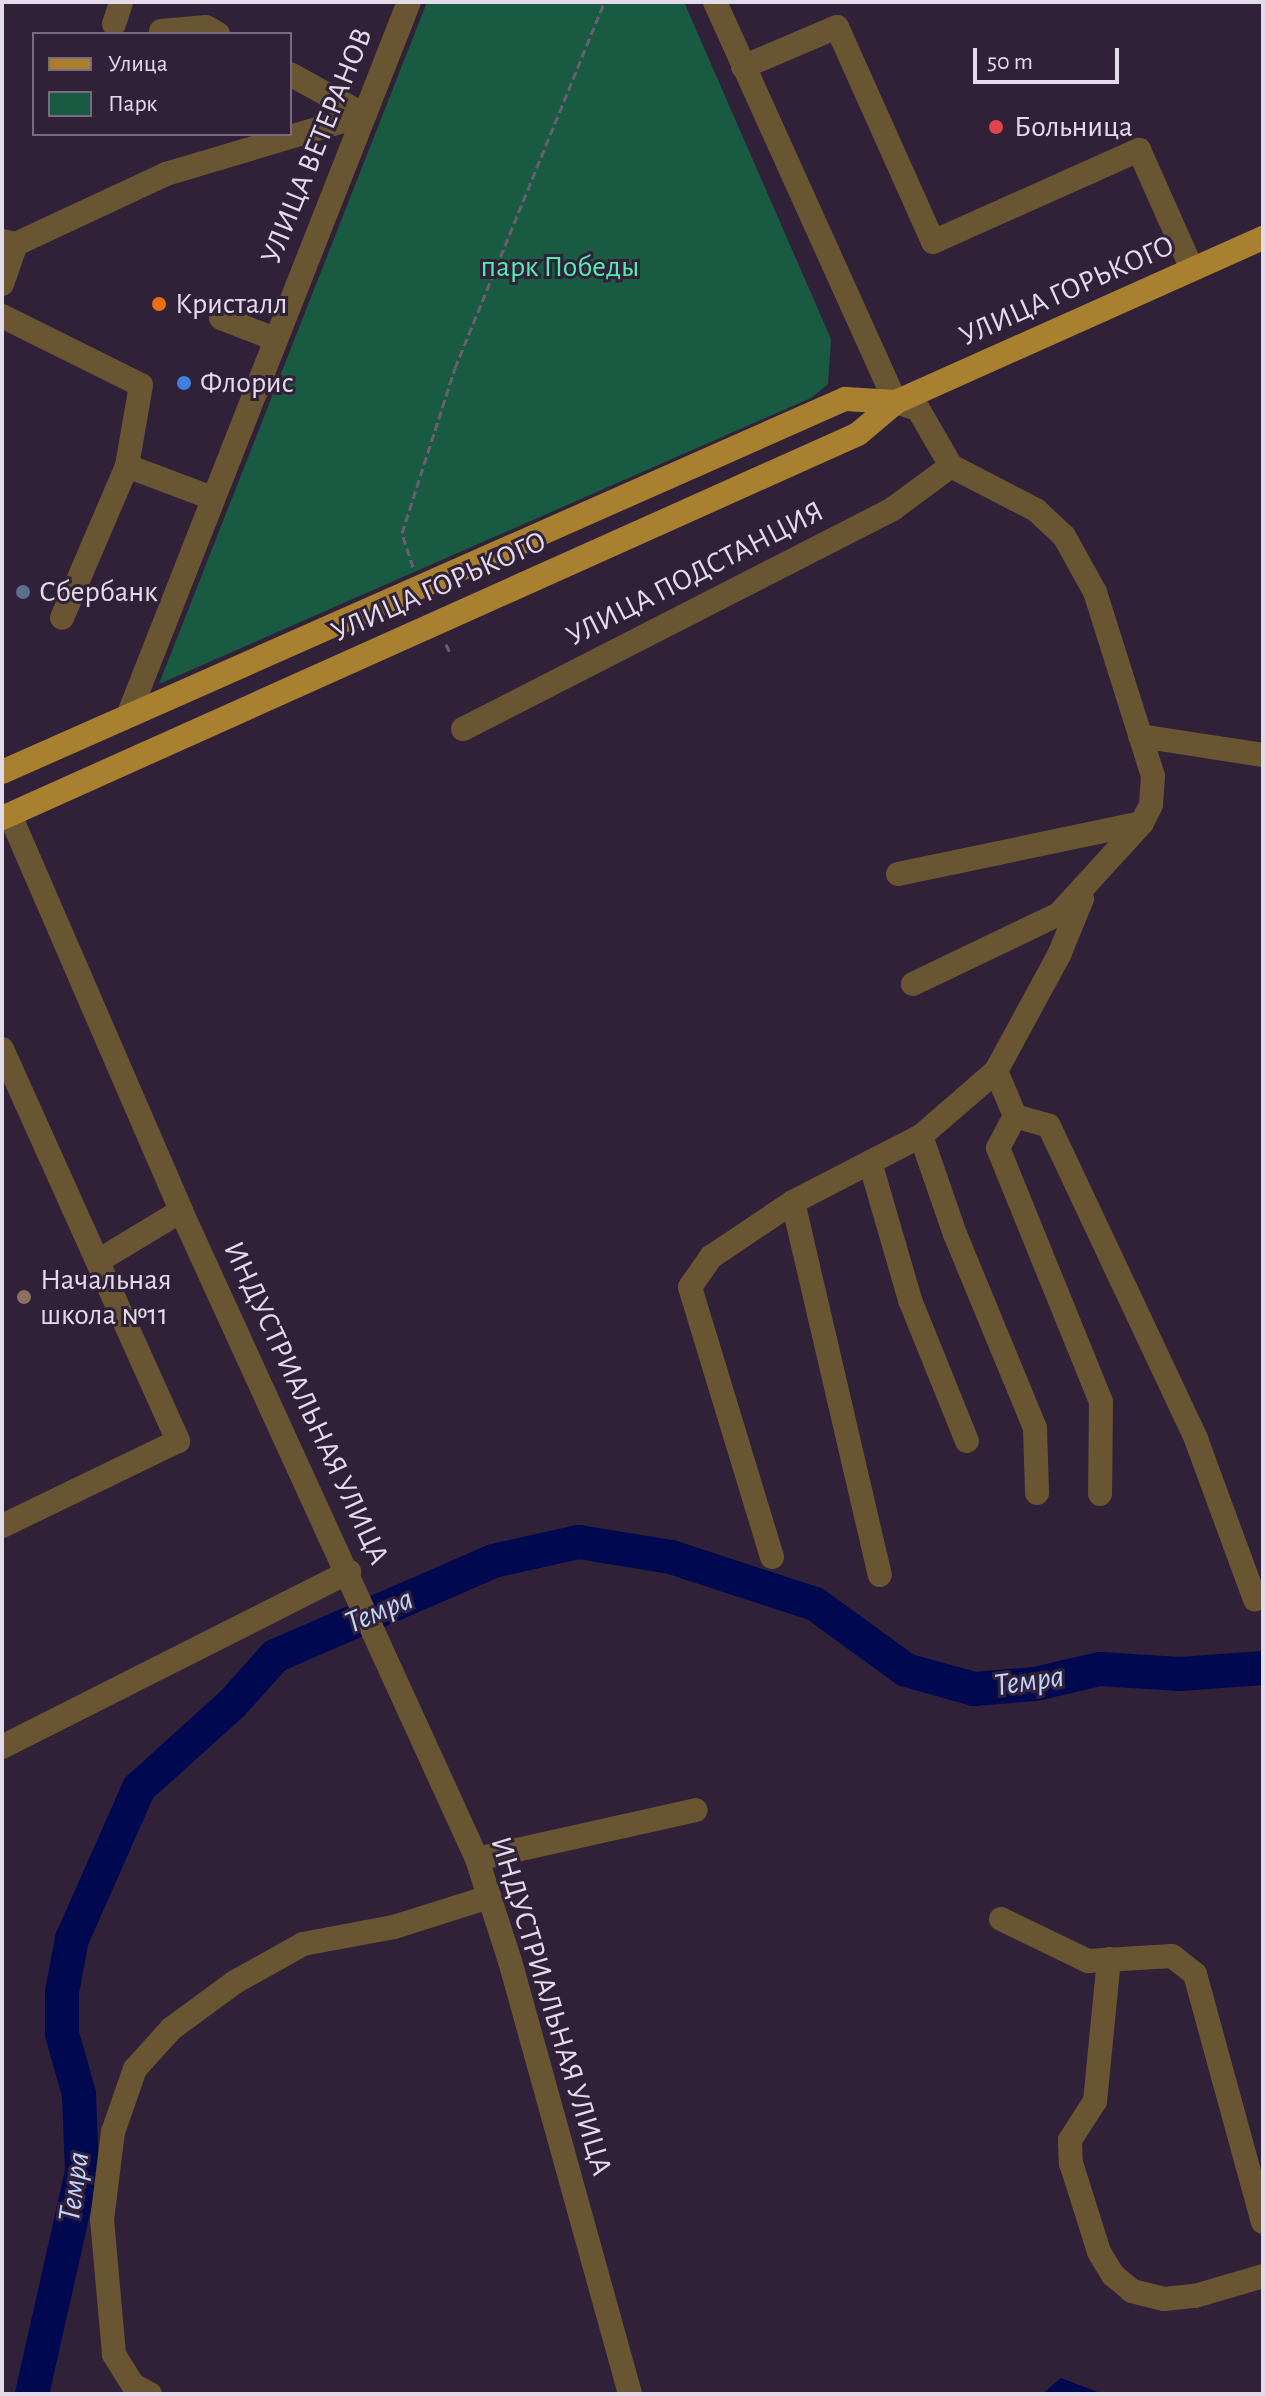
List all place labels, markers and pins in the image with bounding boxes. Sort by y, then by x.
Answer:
place label: Больница [1014,109,1133,145]
marker: Больница [985,116,1007,138]
place label: Кристалл [175,286,288,322]
marker: Кристалл [150,295,168,313]
place label: Флорис [200,365,294,401]
marker: Флорис [175,374,193,392]
place label: Сбербанк [39,574,158,610]
marker: Сбербанк [14,583,32,601]
place label: Начальная школа №11 [40,1262,172,1332]
marker: Начальная школа №11 [15,1288,33,1306]

